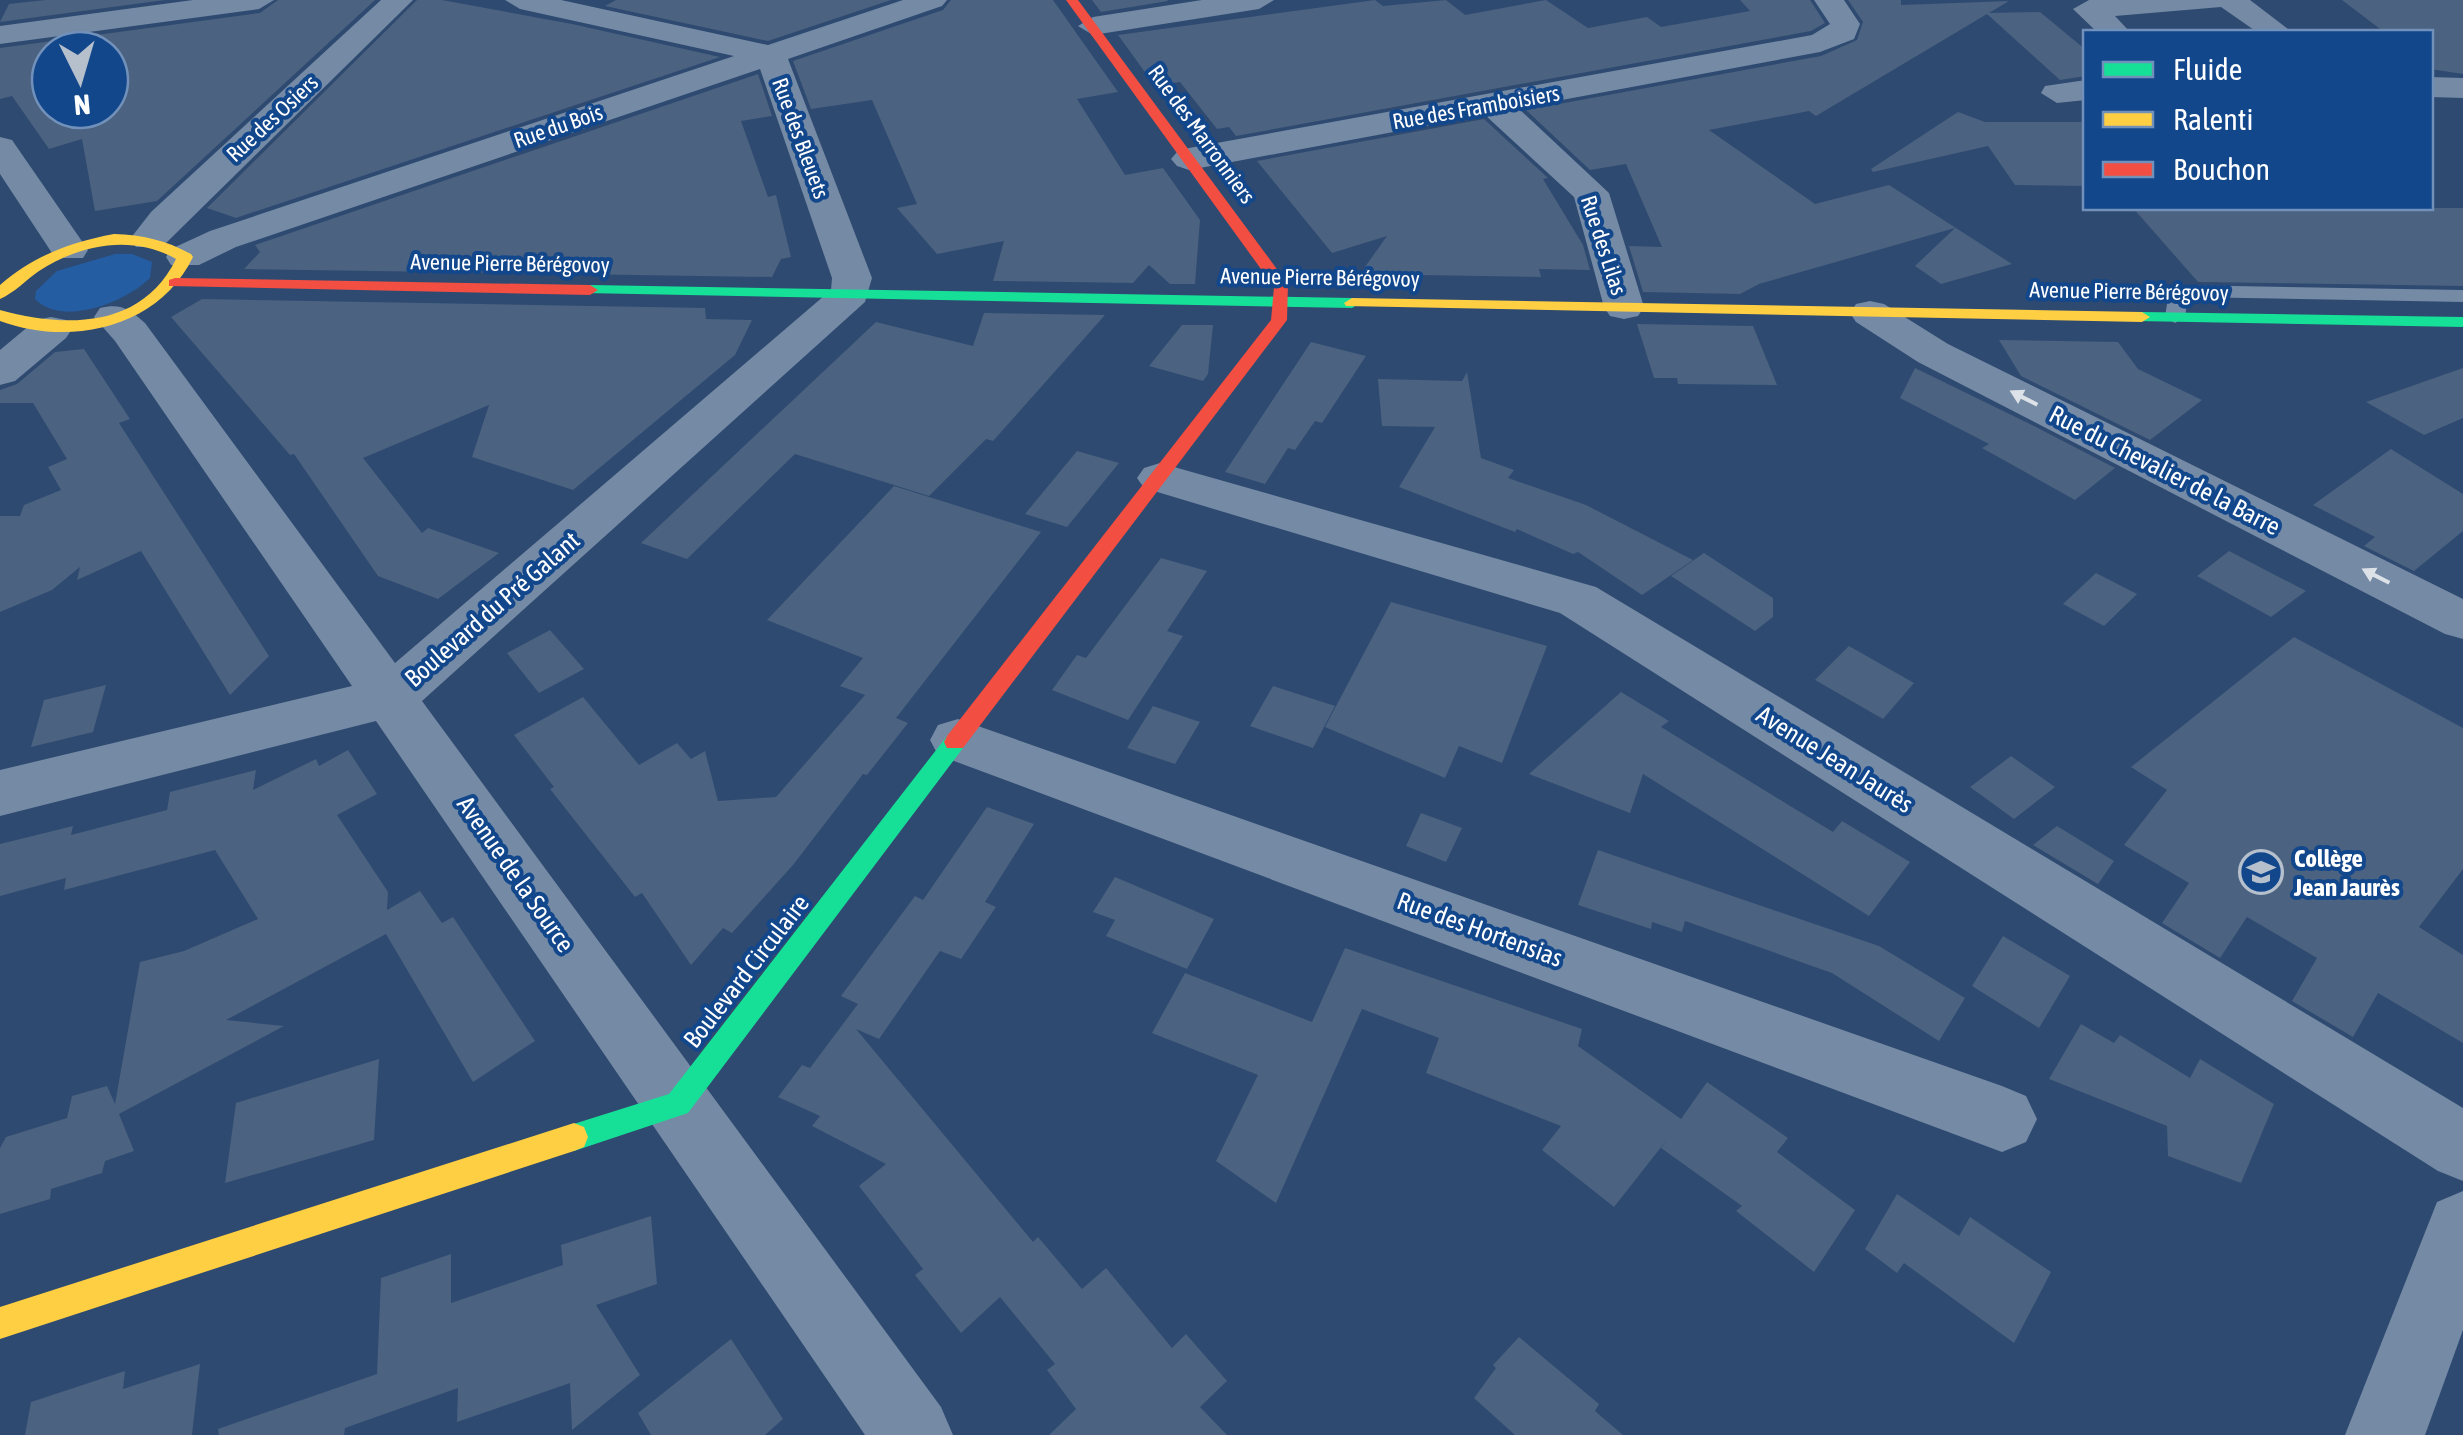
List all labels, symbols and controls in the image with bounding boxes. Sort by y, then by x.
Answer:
north arrow [30,30,130,130]
legend [2083,30,2433,210]
text: Fluide [2173,52,2242,86]
street label: Rue des Marronniers [1143,60,1261,208]
street label: Rue des Osiers [221,69,323,167]
street label: Rue des Bleuets [767,74,835,202]
street label: Rue des Framboisiers [1390,79,1562,135]
text: N [73,88,92,122]
street label: Rue du Bois [510,99,606,153]
text: Ralenti [2173,102,2253,136]
text: Bouchon [2173,152,2270,186]
street label: Rue des Lilas [1576,192,1632,298]
street label: Avenue Pierre Bérégovoy [410,248,610,278]
street label: Avenue Pierre Bérégovoy [1220,262,1420,292]
street label: Avenue Pierre Bérégovoy [2029,276,2229,306]
one-way arrow [2009,390,2038,407]
street label: Rue du Chevalier de la Barre [2045,400,2285,540]
street label: Boulevard du Pré Galant [399,526,585,692]
one-way arrow [2362,568,2391,585]
street label: Avenue Jean Jaurès [1752,700,1918,818]
street label: Avenue de la Source [452,791,580,957]
place label: Collège Jean Jaurès [2293,844,2400,901]
school or university icon: Collège Jean Jaurès [2238,849,2284,895]
street label: Rue des Hortensias [1394,886,1567,972]
street label: Boulevard Circulaire [678,889,814,1053]

